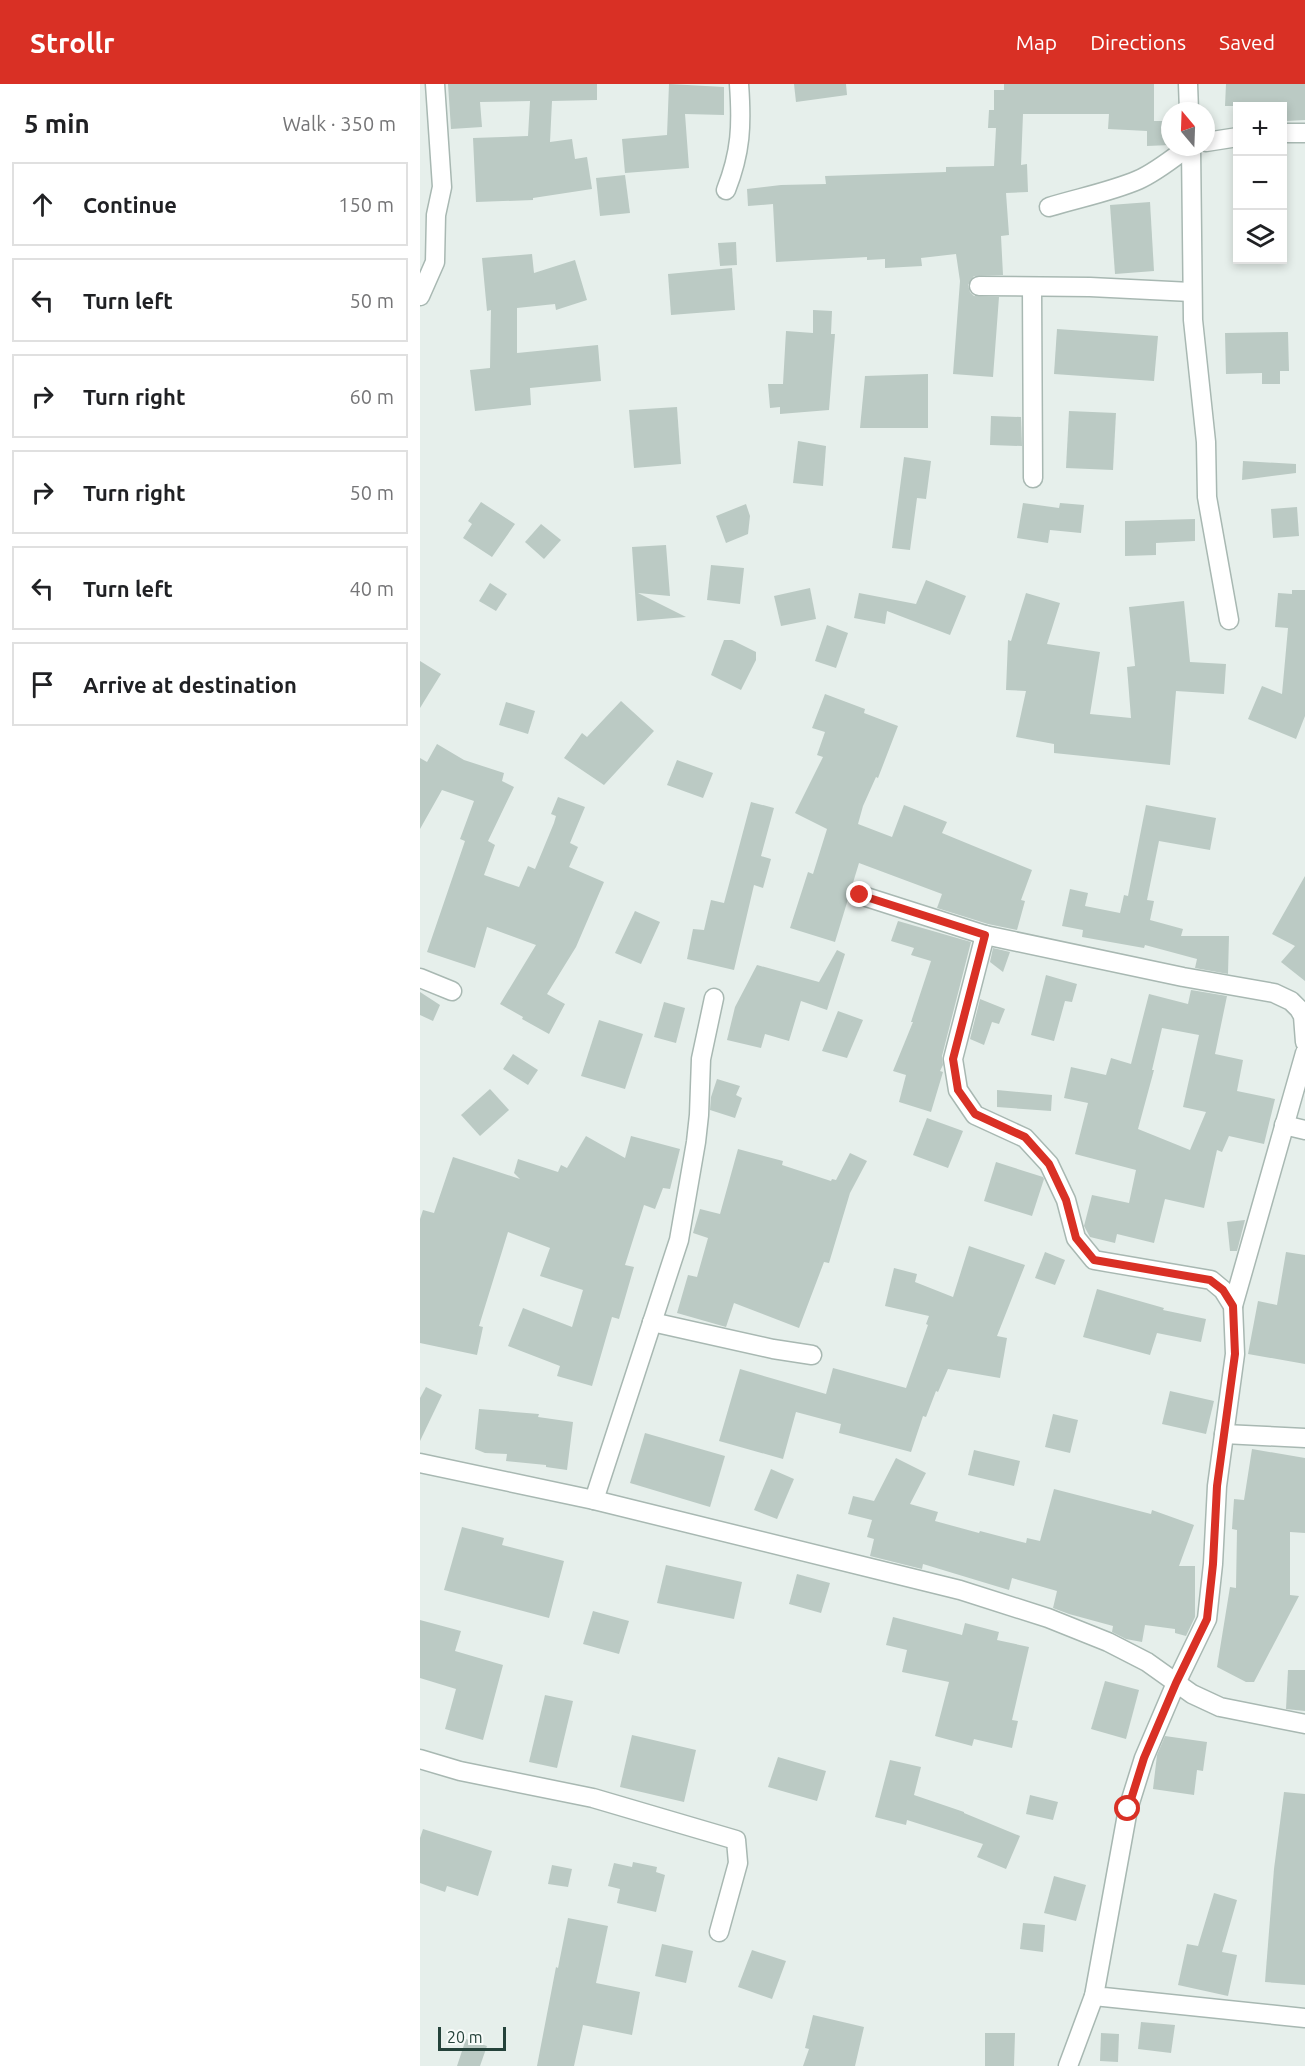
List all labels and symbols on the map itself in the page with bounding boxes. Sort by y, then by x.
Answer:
north arrow [1161,102,1215,156]
route end [846,881,872,907]
route start [1114,1795,1140,1821]
scale bar [438,2024,506,2052]

